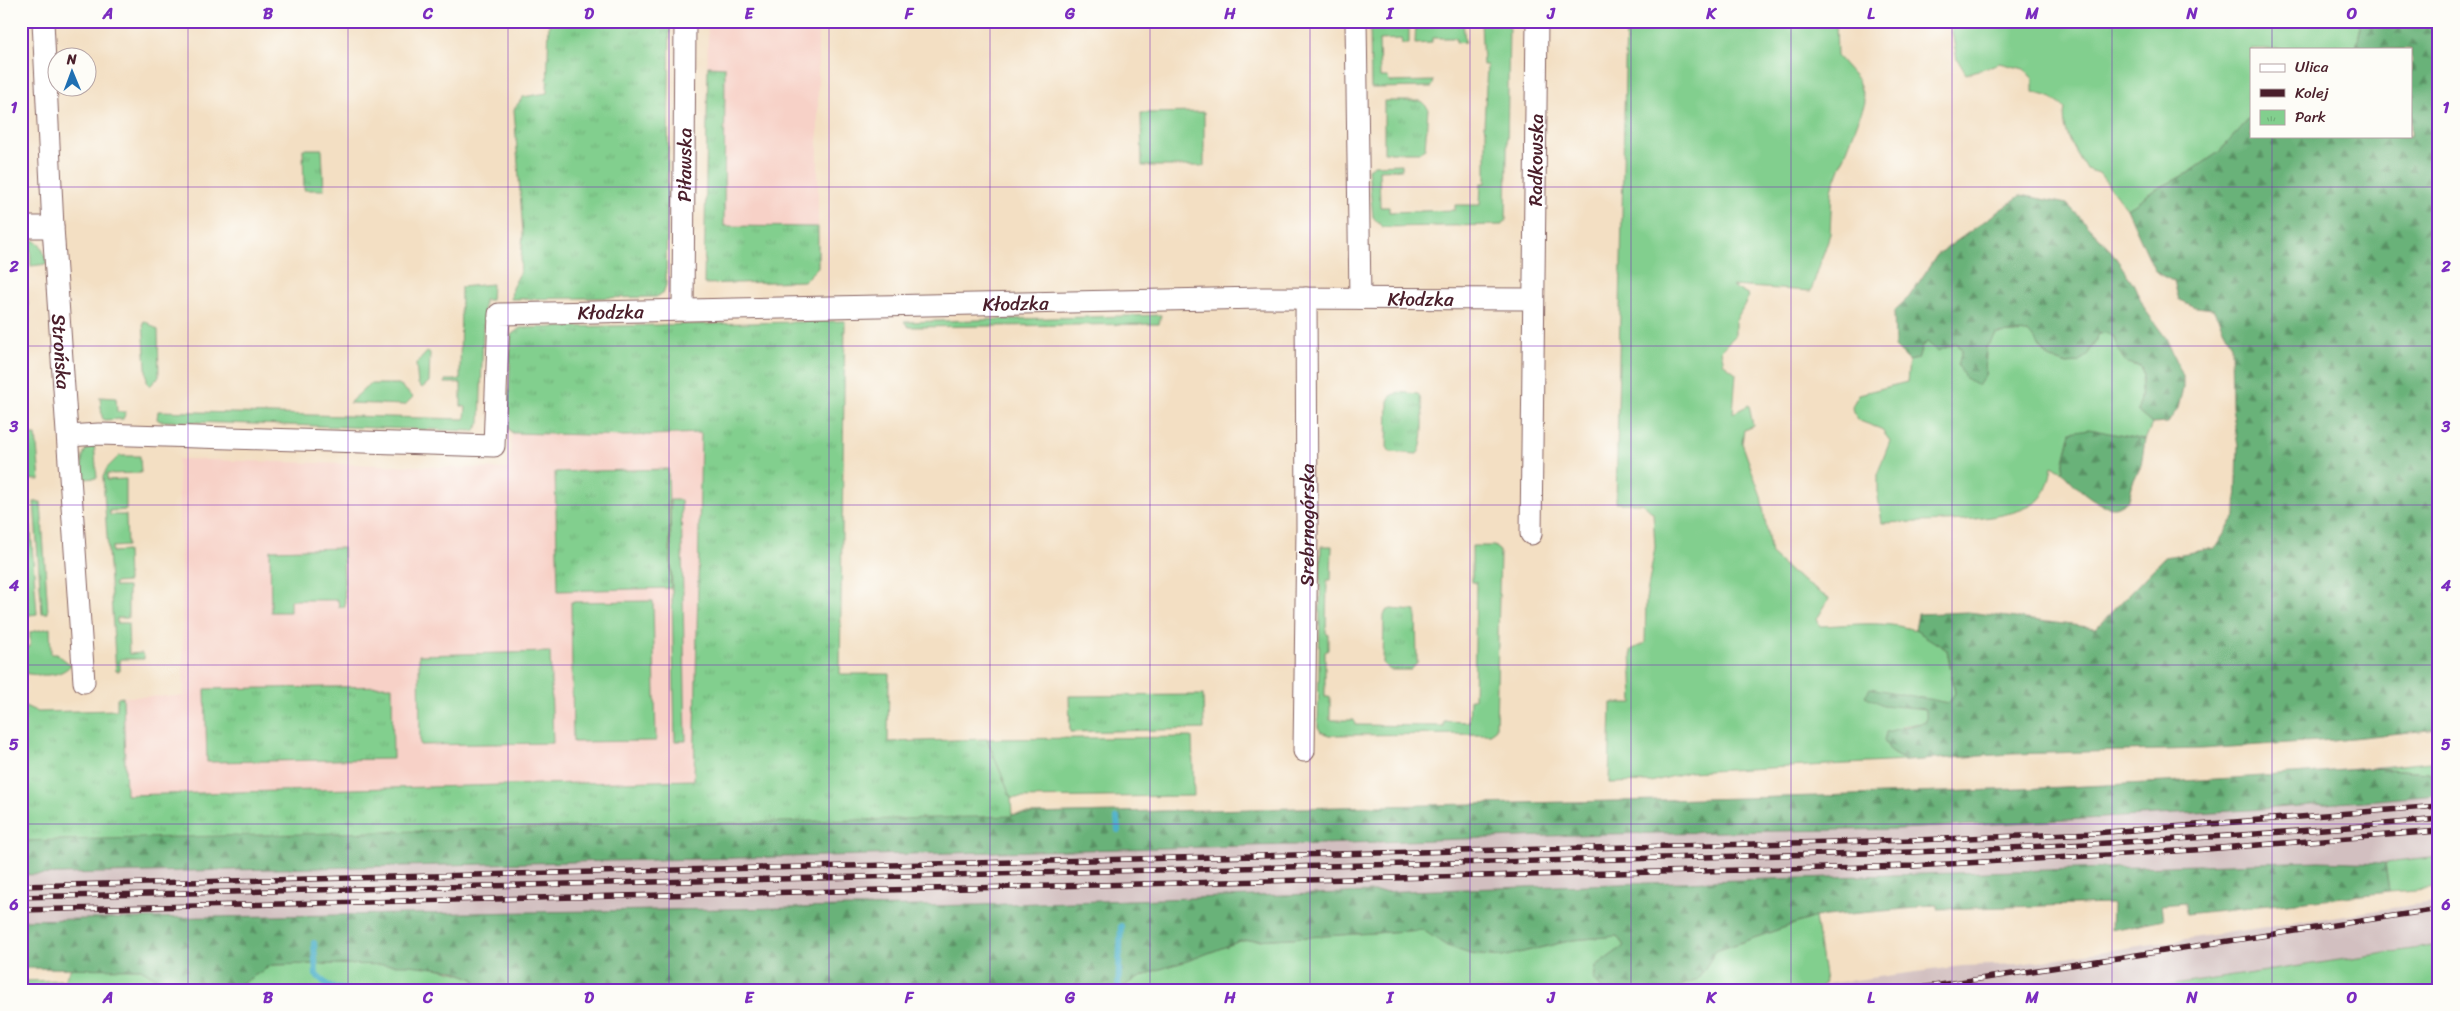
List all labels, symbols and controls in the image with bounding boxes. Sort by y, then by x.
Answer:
text: A [102,0,113,28]
text: B [263,0,274,28]
text: C [422,0,434,28]
text: D [584,0,594,28]
text: E [745,0,755,28]
text: F [904,0,915,28]
text: G [1064,0,1076,28]
text: H [1223,0,1236,28]
text: I [1386,0,1395,28]
text: J [1546,0,1556,28]
text: K [1705,0,1717,28]
text: L [1867,0,1875,28]
text: M [2024,0,2039,28]
text: N [2185,0,2198,28]
text: O [2346,0,2358,28]
text: N [66,47,77,72]
north arrow [48,48,98,98]
legend [2250,48,2412,138]
text: Ulica [2295,54,2329,80]
text: Kolej [2295,80,2329,106]
text: 1 [11,93,18,122]
text: 1 [2443,93,2450,122]
text: Park [2295,104,2326,130]
street label: Radkowska [1518,113,1552,206]
street label: Piławska [667,127,701,202]
text: 2 [8,252,19,281]
text: 2 [2440,252,2451,281]
street label: Kłodzka [1387,282,1454,315]
street label: Kłodzka [982,286,1049,320]
street label: Kłodzka [577,294,644,329]
street label: Strońska [42,313,81,391]
text: 3 [9,412,19,441]
text: 3 [2441,412,2451,441]
street label: Srebrnogórska [1290,463,1324,587]
text: 4 [8,571,19,600]
text: 4 [2440,571,2451,600]
text: 5 [9,730,19,759]
text: 5 [2441,730,2451,759]
text: 6 [8,890,19,919]
text: 6 [2440,890,2451,919]
text: A [102,983,113,1011]
text: B [263,983,274,1011]
text: C [422,983,434,1011]
text: D [584,983,594,1011]
text: E [745,983,755,1011]
text: F [904,983,915,1011]
text: G [1064,983,1076,1011]
text: H [1223,983,1236,1011]
text: I [1386,983,1395,1011]
text: J [1546,983,1556,1011]
text: K [1705,983,1717,1011]
text: L [1867,983,1875,1011]
text: M [2024,983,2039,1011]
text: N [2185,983,2198,1011]
text: O [2346,983,2358,1011]

